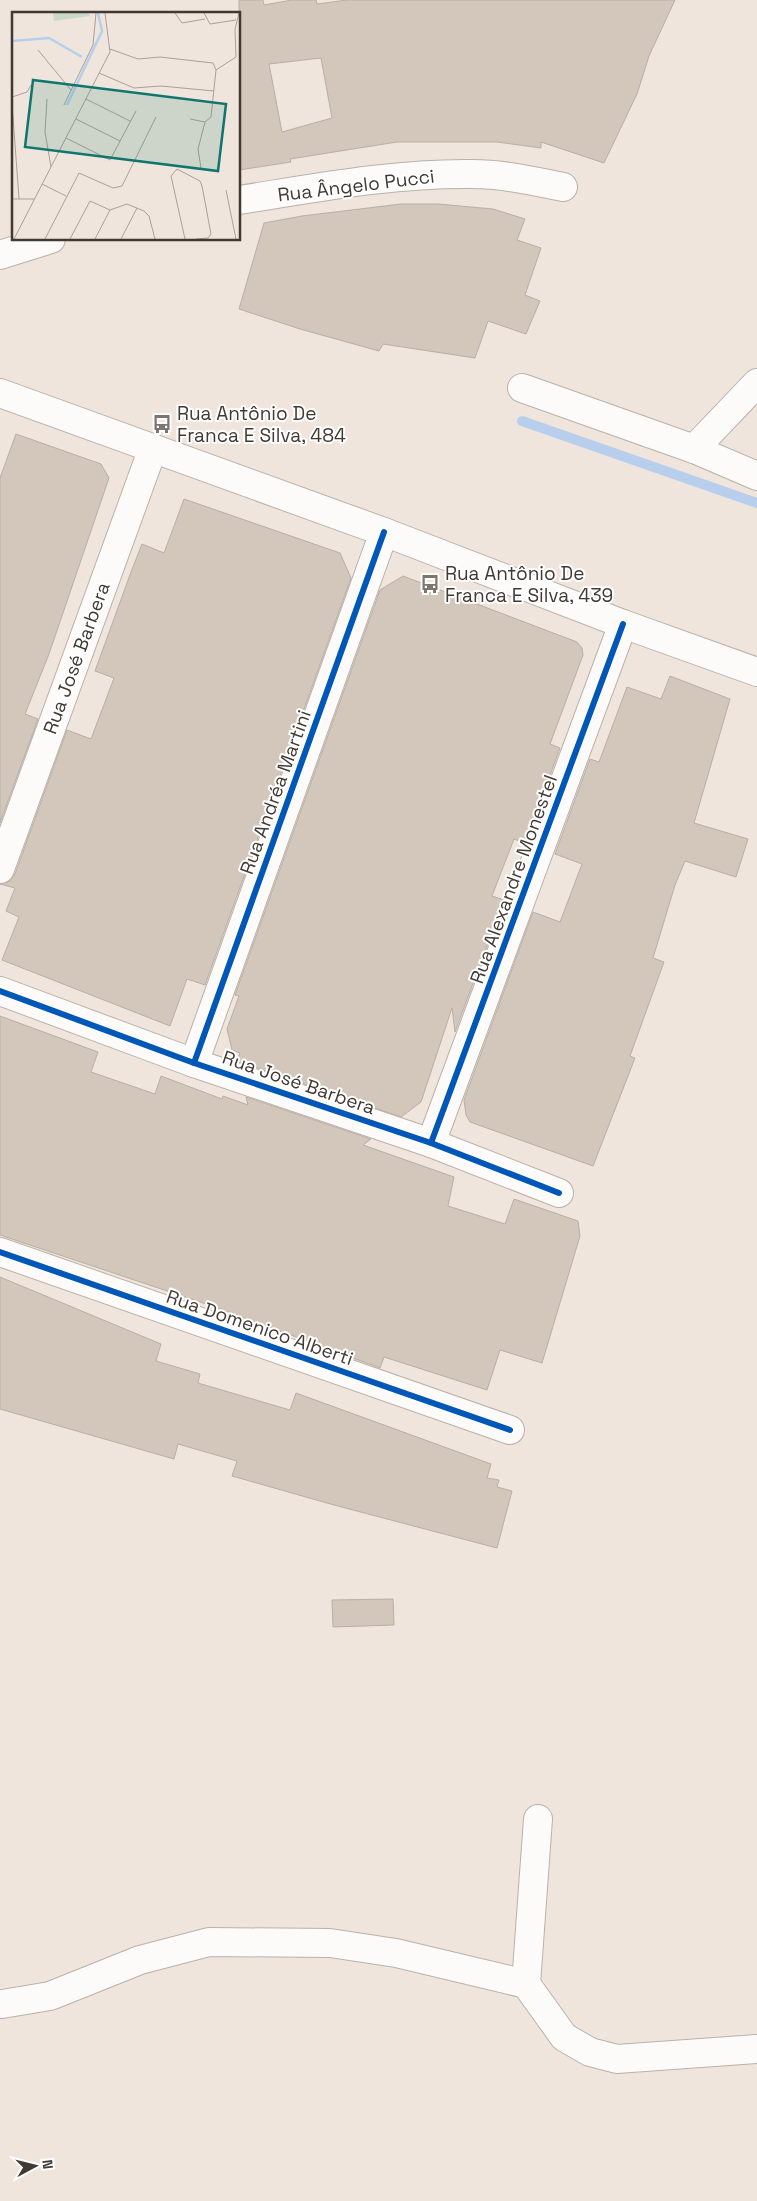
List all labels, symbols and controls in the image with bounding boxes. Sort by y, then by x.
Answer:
inset map [12,12,240,240]
street label: Rua Ângelo Pucci [276,163,436,208]
place label: Rua Antônio De Franca E Silva, 484 [177,401,346,448]
bus stop icon: Rua Antônio De Franca E Silva, 484 [151,413,173,435]
place label: Rua Antônio De Franca E Silva, 439 [445,561,613,608]
bus stop icon: Rua Antônio De Franca E Silva, 439 [419,573,441,595]
street label: Rua José Barbera [37,579,116,738]
street label: Rua Andréa Martini [234,707,317,878]
street label: Rua Alexandre Monestel [464,771,563,987]
street label: Rua José Barbera [219,1045,379,1120]
street label: Rua Domenico Alberti [163,1284,357,1371]
north arrow [10,2141,60,2191]
text: N [38,2159,57,2170]

